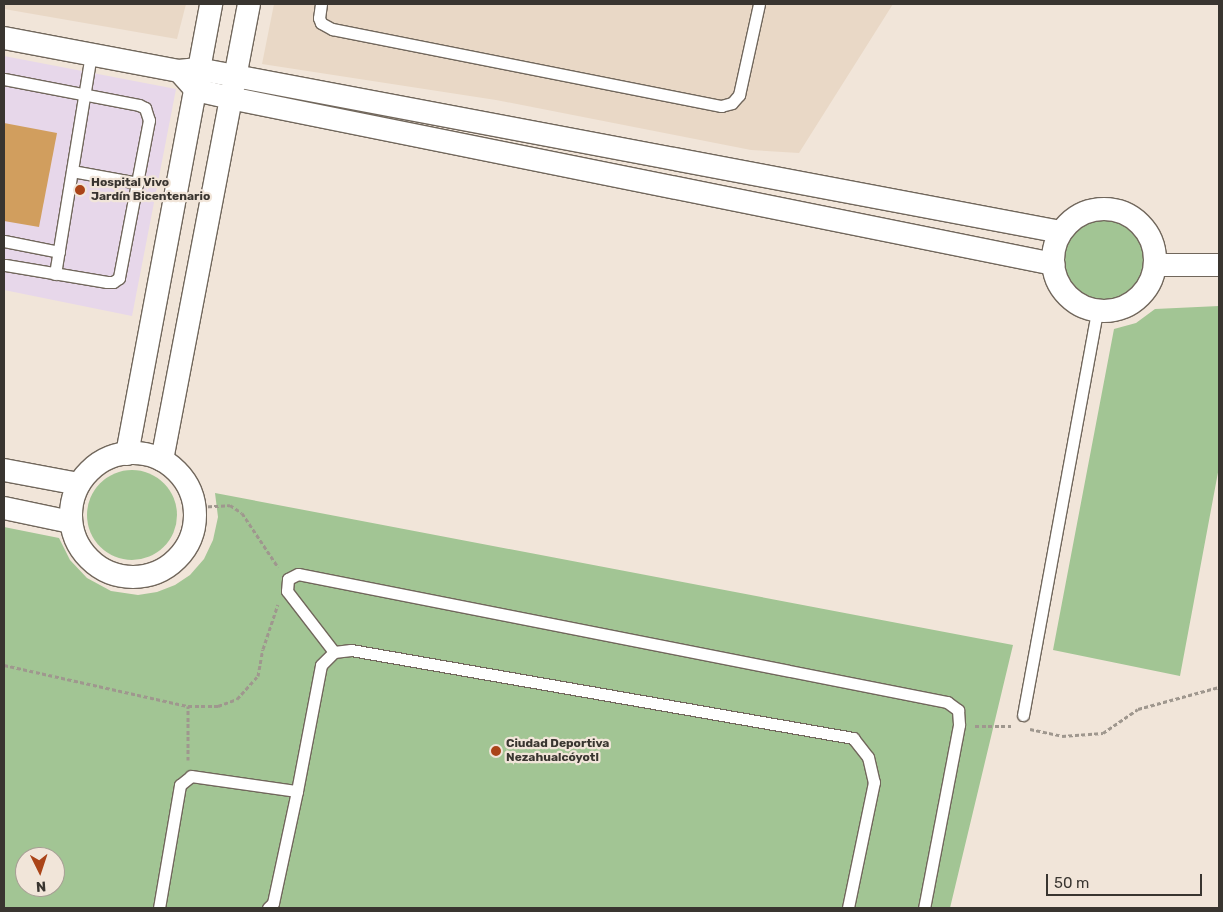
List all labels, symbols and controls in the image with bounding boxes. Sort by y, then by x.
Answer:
place label: Hospital Vivo Jardín Bicentenario [91,176,210,204]
marker: Hospital Vivo Jardín Bicentenario [73,183,87,197]
place label: Ciudad Deportiva Nezahualcóyotl [506,737,609,765]
marker: Ciudad Deportiva Nezahualcóyotl [490,745,502,757]
north arrow [15,847,65,897]
scale bar [1048,864,1204,896]
text: 50 m [1054,874,1089,892]
text: N [35,878,47,895]

